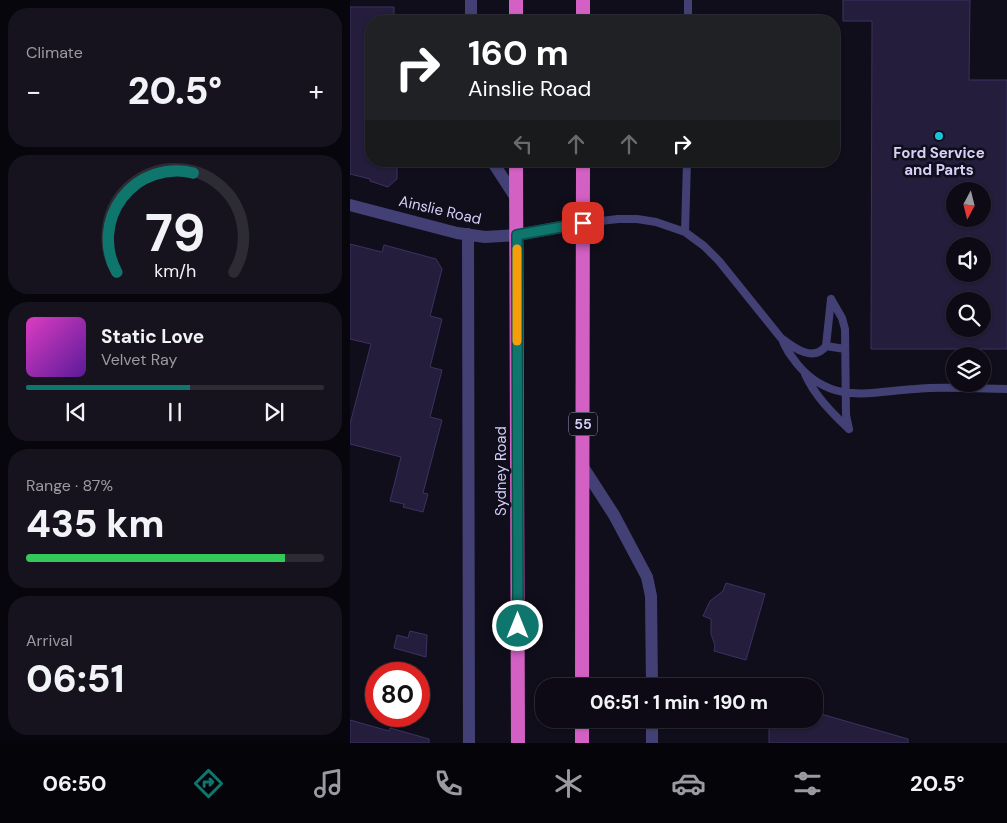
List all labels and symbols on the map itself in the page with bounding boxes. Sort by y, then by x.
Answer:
marker: Ford Service and Parts [933,130,945,142]
place label: Ford Service and Parts [893,143,985,180]
north arrow [946,182,991,228]
street label: Ainslie Road [397,191,483,229]
pin [562,202,604,244]
road number: 55 [569,412,597,436]
street label: Sydney Road [491,426,511,516]
position arrow [491,599,543,651]
speed limit sign: 80 [365,662,430,727]

